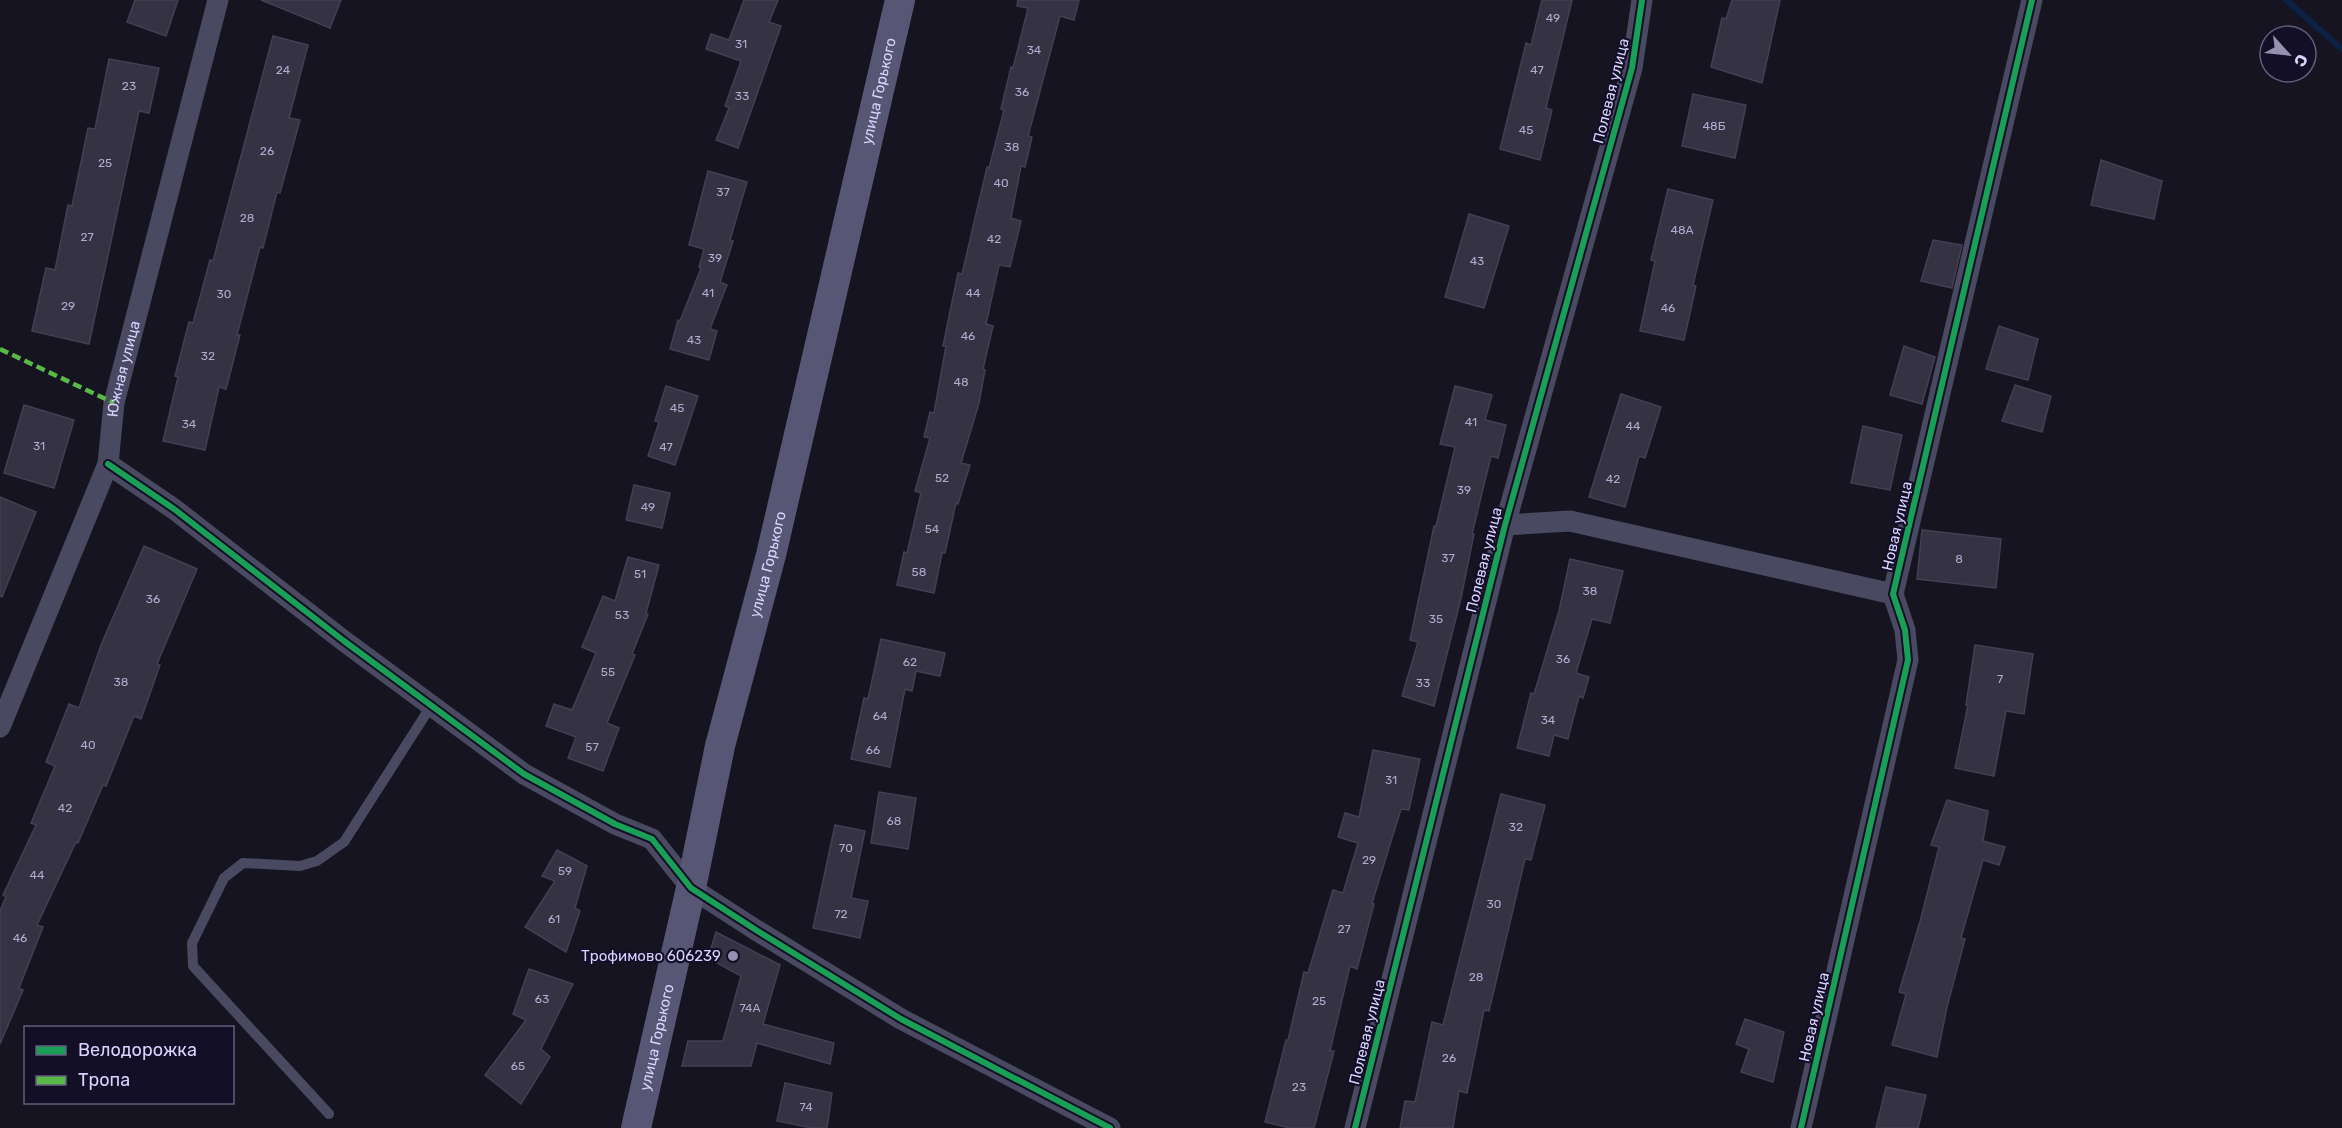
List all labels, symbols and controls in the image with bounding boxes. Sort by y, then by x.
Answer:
house number: 49 [1546,11,1560,25]
north arrow [2258,24,2318,84]
street label: улица Горького [858,36,900,146]
street label: Полевая улица [1589,36,1633,146]
house number: 31 [735,37,747,51]
house number: 34 [1027,43,1042,57]
text: С [2290,51,2312,70]
house number: 24 [276,63,291,77]
house number: 47 [1530,63,1544,77]
house number: 23 [122,79,136,93]
house number: 36 [1015,85,1029,99]
house number: 33 [735,89,749,103]
house number: 48Б [1703,119,1726,133]
house number: 45 [1519,123,1533,137]
house number: 38 [1005,140,1019,154]
house number: 26 [260,144,274,158]
house number: 25 [98,156,112,170]
house number: 40 [993,176,1009,190]
house number: 37 [716,185,730,199]
house number: 28 [240,211,254,225]
house number: 48А [1670,223,1694,237]
house number: 27 [80,230,94,244]
house number: 42 [987,232,1001,246]
house number: 39 [708,251,722,265]
house number: 43 [1470,254,1484,268]
house number: 41 [702,286,714,300]
house number: 44 [966,286,981,300]
house number: 30 [217,287,231,301]
house number: 29 [61,299,75,313]
house number: 46 [1661,301,1675,315]
street label: Южная улица [104,319,144,418]
house number: 46 [961,329,975,343]
house number: 43 [687,333,701,347]
house number: 32 [201,349,215,363]
house number: 48 [953,375,969,389]
house number: 45 [670,401,684,415]
house number: 41 [1465,415,1477,429]
house number: 34 [182,417,197,431]
house number: 44 [1626,419,1641,433]
house number: 31 [33,439,45,453]
house number: 47 [659,440,673,454]
house number: 52 [935,471,949,485]
house number: 42 [1606,472,1620,486]
street label: Новая улица [1878,480,1916,572]
house number: 39 [1457,483,1471,497]
house number: 49 [641,500,655,514]
street label: Полевая улица [1462,505,1506,615]
street label: улица Горького [746,509,790,620]
house number: 54 [925,522,940,536]
house number: 37 [1441,551,1455,565]
house number: 8 [1955,552,1963,566]
house number: 58 [912,565,926,579]
house number: 51 [634,567,646,581]
house number: 38 [1583,584,1597,598]
house number: 36 [146,592,160,606]
house number: 53 [615,608,629,622]
house number: 35 [1429,612,1443,626]
house number: 36 [1556,652,1570,666]
house number: 62 [903,655,917,669]
house number: 55 [601,665,615,679]
house number: 7 [1997,672,2003,686]
house number: 38 [114,675,128,689]
house number: 33 [1416,676,1430,690]
house number: 64 [873,709,888,723]
house number: 34 [1541,713,1556,727]
house number: 40 [80,738,96,752]
house number: 57 [585,740,599,754]
house number: 66 [866,743,880,757]
house number: 31 [1385,773,1397,787]
house number: 42 [58,801,72,815]
house number: 68 [887,814,901,828]
house number: 32 [1509,820,1523,834]
house number: 70 [839,841,853,855]
house number: 29 [1362,853,1376,867]
house number: 59 [558,864,572,878]
house number: 44 [30,868,45,882]
house number: 30 [1487,897,1501,911]
house number: 72 [834,907,848,921]
house number: 61 [548,912,560,926]
house number: 27 [1337,922,1351,936]
house number: 46 [13,931,27,945]
place label: Трофимово 606239 [581,947,721,965]
marker: Трофимово 606239 [726,949,740,963]
house number: 28 [1469,970,1483,984]
street label: Новая улица [1795,971,1833,1063]
street label: Полевая улица [1345,977,1389,1087]
street label: улица Горького [636,982,678,1093]
house number: 63 [535,992,549,1006]
house number: 25 [1312,994,1326,1008]
house number: 74А [739,1001,761,1015]
legend [24,1026,234,1104]
text: Велодорожка [78,1039,197,1061]
house number: 26 [1442,1051,1456,1065]
house number: 65 [511,1059,525,1073]
text: Тропа [78,1069,130,1091]
house number: 23 [1292,1080,1306,1094]
house number: 74 [799,1100,813,1114]

